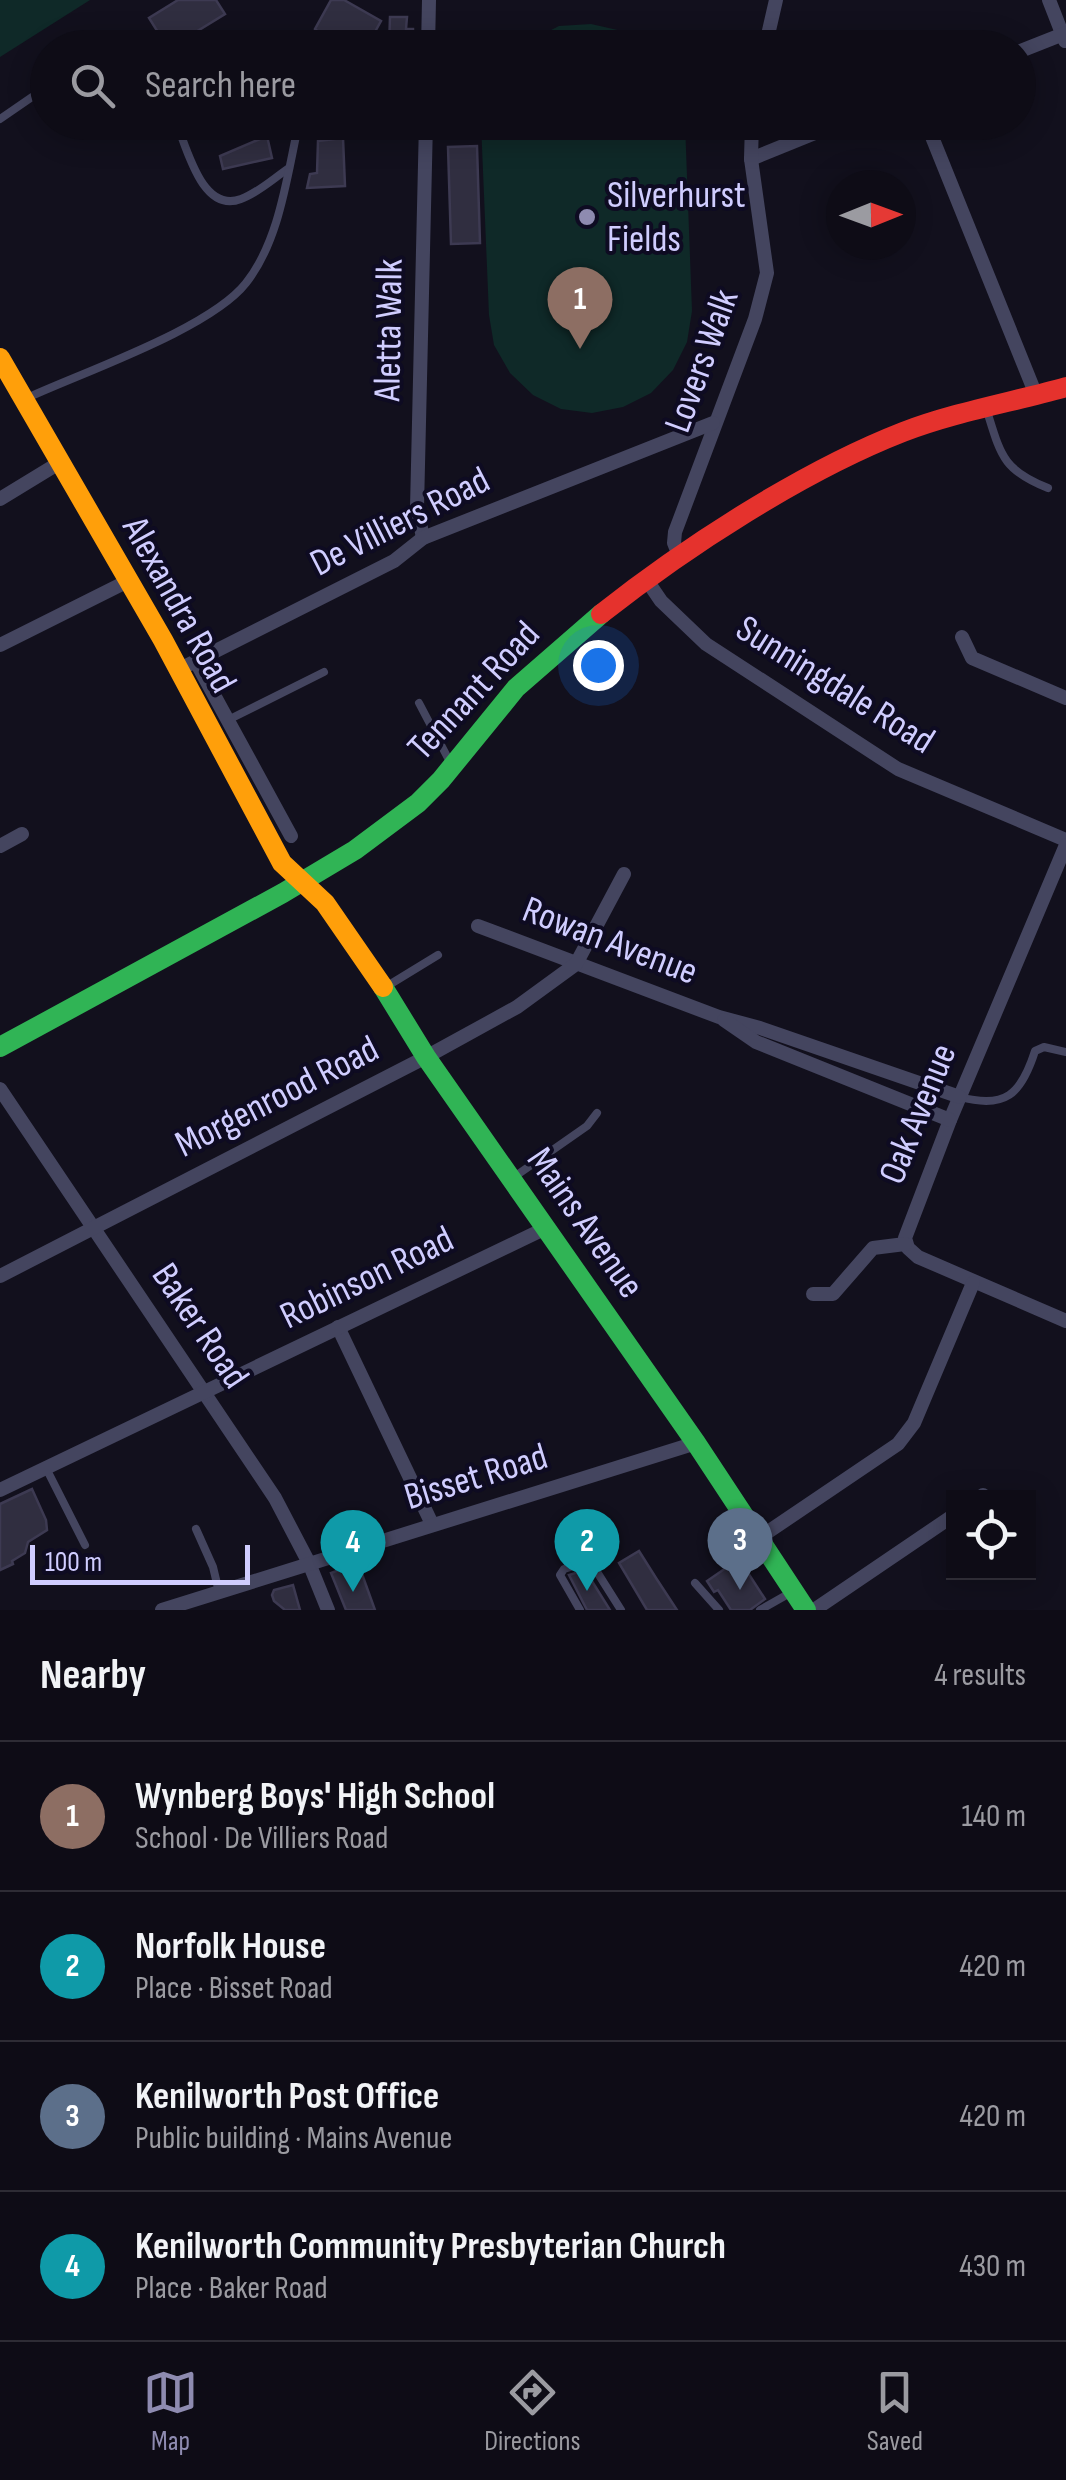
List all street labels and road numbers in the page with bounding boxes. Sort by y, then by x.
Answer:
street label: Aletta Walk [365,258,413,403]
street label: Lovers Walk [655,283,749,439]
street label: De Villiers Road [303,458,497,586]
street label: Alexandra Road [112,509,246,701]
street label: Sunningdale Road [728,606,942,764]
street label: Tennant Road [399,612,549,770]
street label: Rowan Avenue [516,887,704,995]
street label: Morgenrood Road [168,1027,386,1167]
street label: Oak Avenue [870,1038,966,1190]
street label: Mains Avenue [517,1139,653,1307]
street label: Robinson Road [273,1217,461,1339]
street label: Baker Road [142,1255,258,1397]
street label: Bisset Road [399,1434,553,1520]

